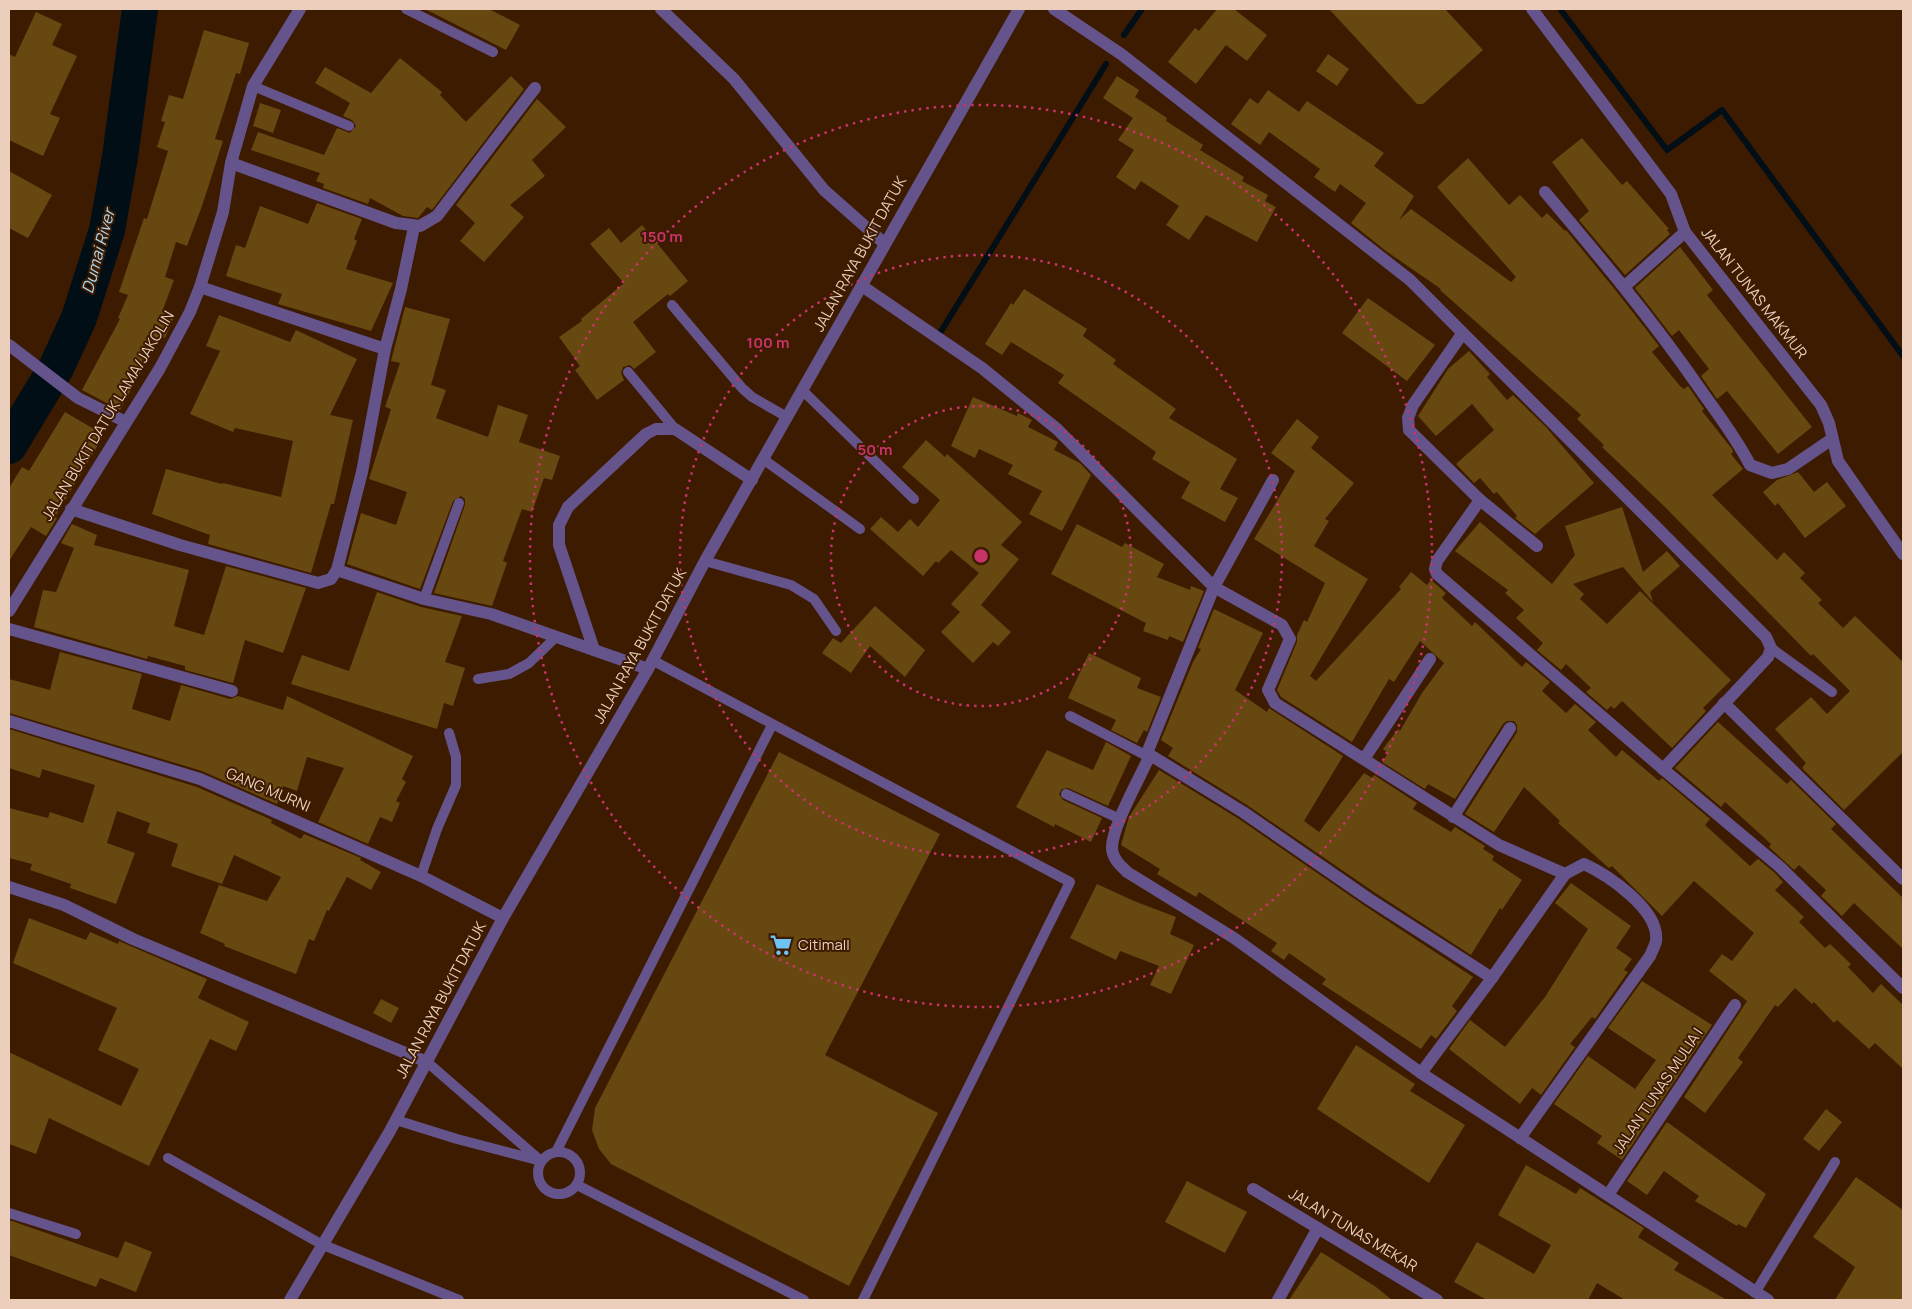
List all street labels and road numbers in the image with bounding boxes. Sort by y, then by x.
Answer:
street label: JALAN RAYA BUKIT DATUK [808,172,911,335]
street label: JALAN TUNAS MAKMUR [1696,223,1812,363]
street label: JALAN BUKIT DATUK LAMA/JAKOLIN [36,307,179,525]
street label: JALAN RAYA BUKIT DATUK [588,564,691,727]
street label: GANG MURNI [223,762,314,817]
street label: JALAN RAYA BUKIT DATUK [390,918,491,1082]
street label: JALAN TUNAS MULIA I [1607,1023,1708,1158]
street label: JALAN TUNAS MEKAR [1285,1183,1422,1276]

